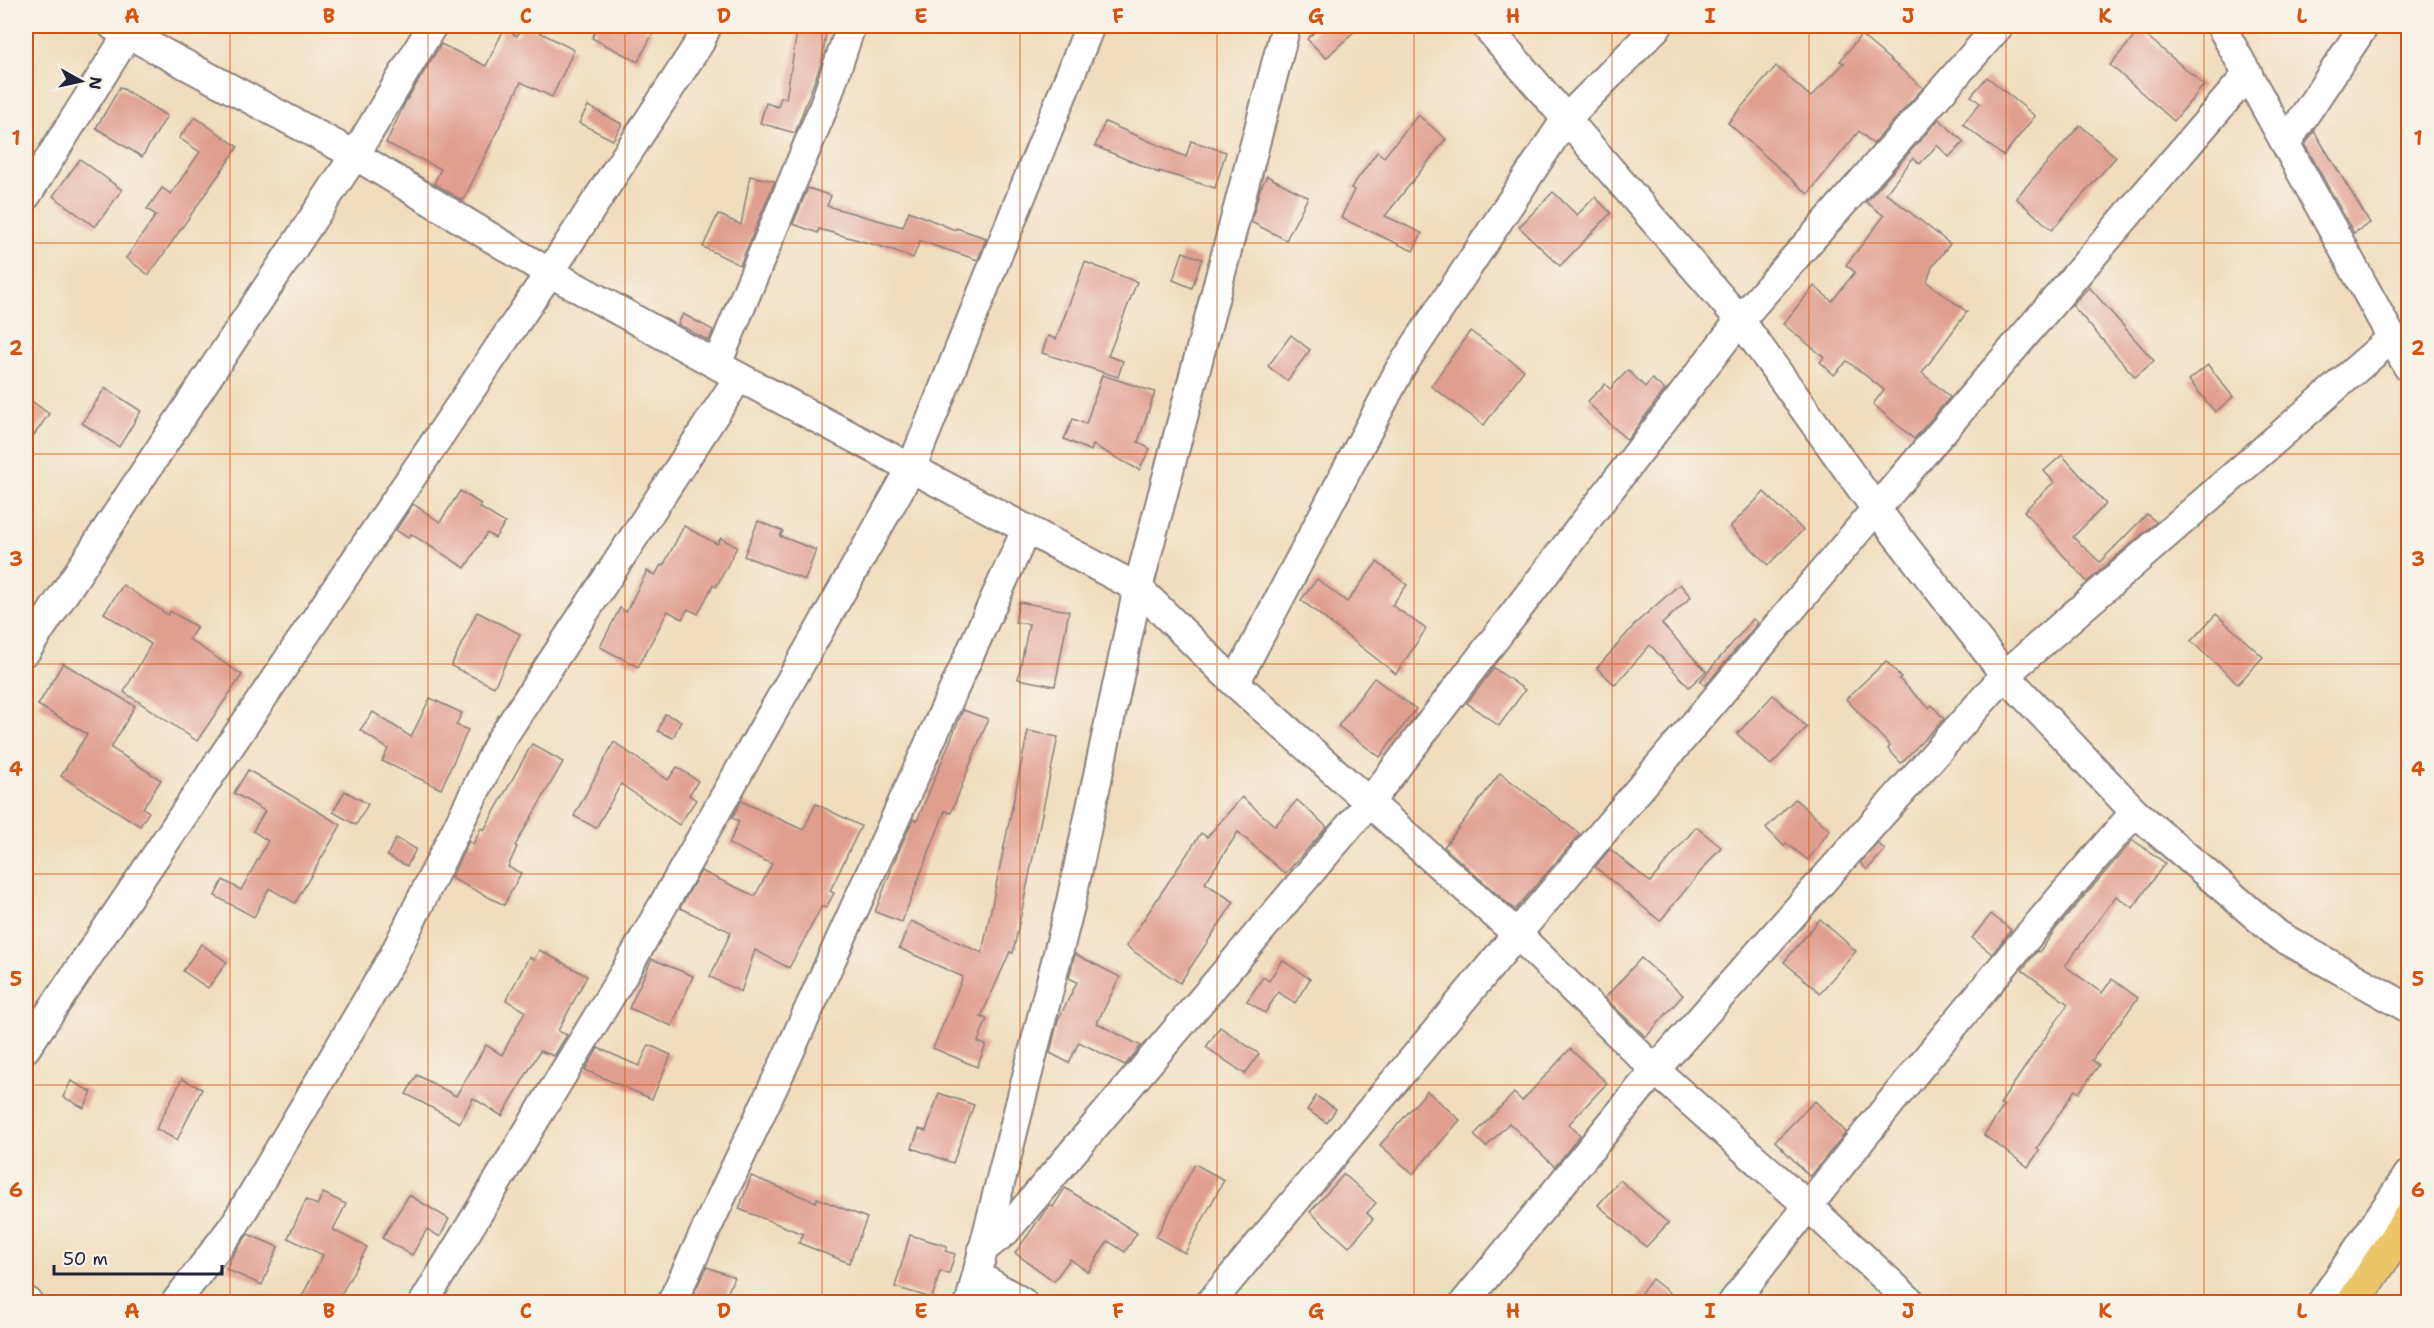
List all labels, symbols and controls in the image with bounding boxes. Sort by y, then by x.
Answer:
text: A [124,3,140,29]
text: B [323,3,335,29]
text: C [520,3,532,29]
text: D [717,3,731,29]
text: E [914,3,928,29]
text: F [1112,3,1124,29]
text: G [1308,3,1324,29]
text: H [1506,3,1520,29]
text: I [1704,3,1716,29]
text: J [1902,3,1915,29]
text: K [2098,3,2112,29]
text: L [2297,3,2308,29]
north arrow [51,51,111,111]
text: N [84,75,107,91]
text: 1 [11,125,21,151]
text: 1 [2413,125,2423,151]
text: 2 [9,335,23,361]
text: 2 [2411,335,2425,361]
text: 3 [9,546,23,572]
text: 3 [2411,546,2425,572]
text: 4 [9,756,23,782]
text: 4 [2411,756,2425,782]
text: 5 [10,966,22,992]
text: 5 [2412,966,2424,992]
text: 6 [9,1177,23,1203]
text: 6 [2411,1177,2425,1203]
scale bar [54,1238,222,1276]
text: 50 m [63,1247,108,1271]
text: A [124,1298,140,1324]
text: B [323,1298,335,1324]
text: C [520,1298,532,1324]
text: D [717,1298,731,1324]
text: E [914,1298,928,1324]
text: F [1112,1298,1124,1324]
text: G [1308,1298,1324,1324]
text: H [1506,1298,1520,1324]
text: I [1704,1298,1716,1324]
text: J [1902,1298,1915,1324]
text: K [2098,1298,2112,1324]
text: L [2297,1298,2308,1324]

